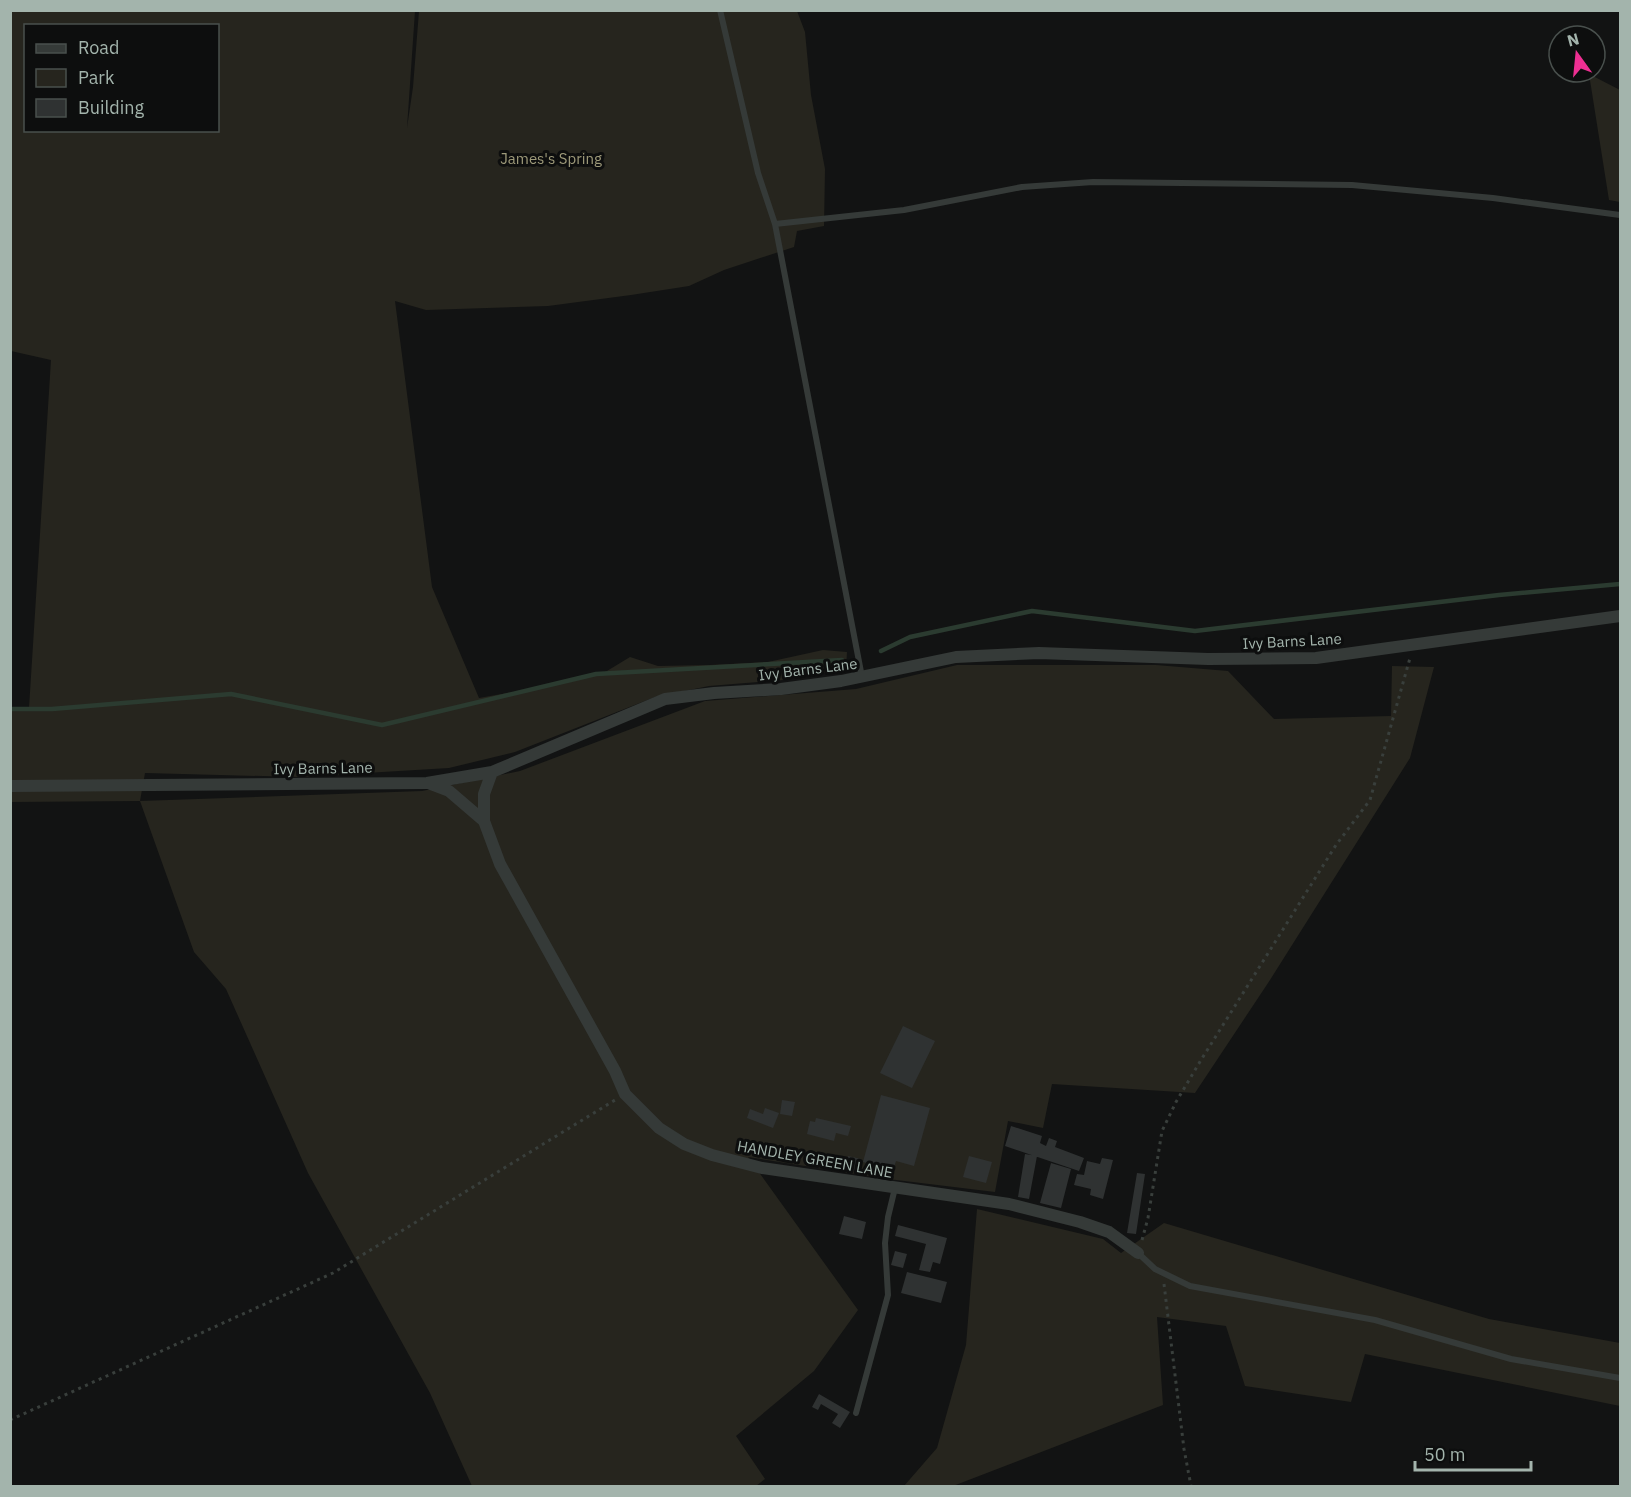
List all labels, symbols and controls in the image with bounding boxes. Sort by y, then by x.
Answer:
legend [24,24,219,132]
north arrow [1547,24,1607,84]
text: N [1565,28,1581,51]
text: Road [78,36,119,59]
text: Park [78,66,115,89]
text: Building [78,96,145,119]
park label: James's Spring [500,149,602,168]
street label: Ivy Barns Lane [1242,629,1342,653]
street label: Ivy Barns Lane [758,654,858,684]
street label: Ivy Barns Lane [273,758,373,778]
street label: HANDLEY GREEN LANE [736,1136,894,1182]
scale bar [1415,1434,1530,1472]
text: 50 m [1424,1443,1466,1466]

